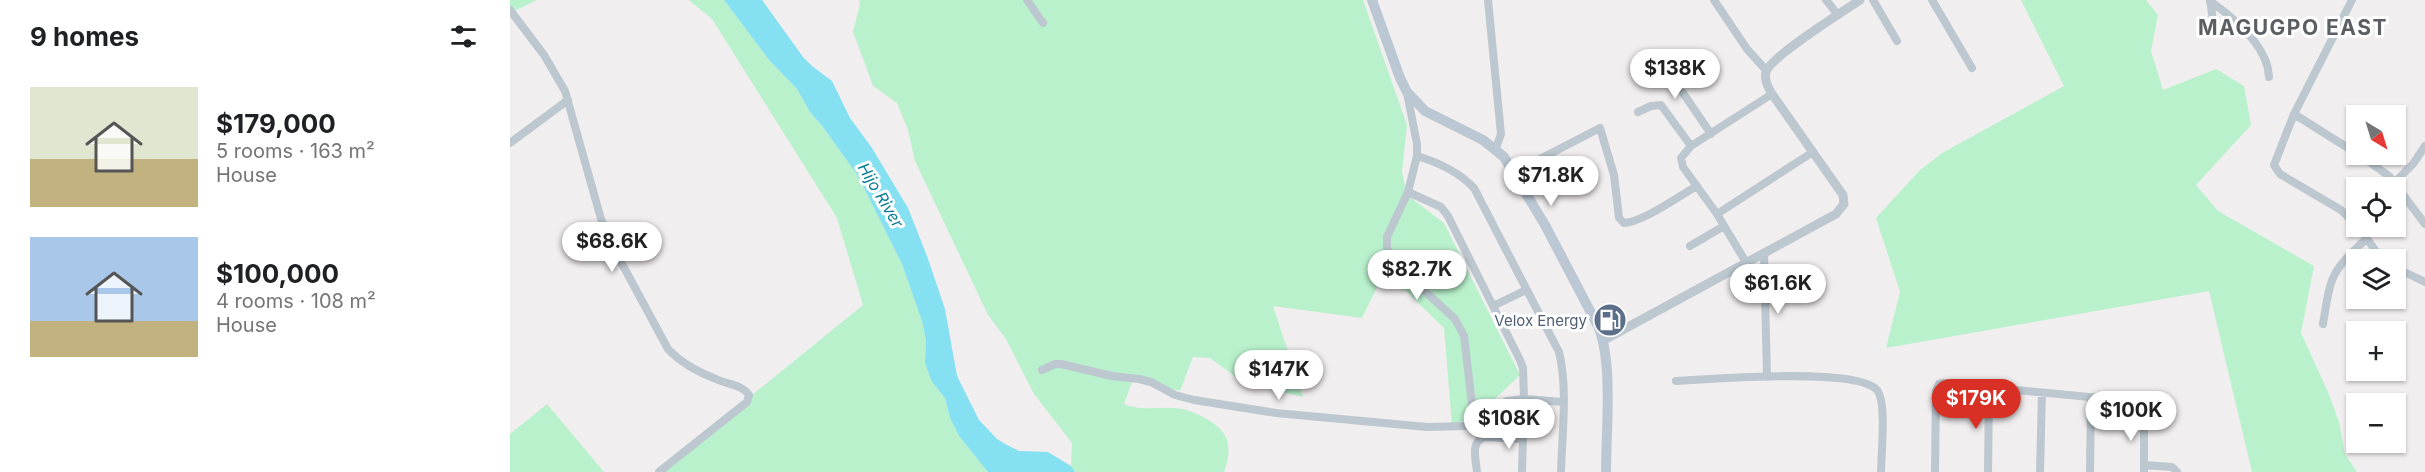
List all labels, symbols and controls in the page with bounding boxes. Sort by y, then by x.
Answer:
district label: MAGUGPO EAST [2198,15,2388,40]
icon: filters [447,20,480,53]
text: 9 homes [30,21,139,52]
pin: $138K [1633,49,1717,100]
text: $138K [1644,56,1706,80]
north arrow [2346,105,2406,165]
map controls [2346,105,2406,453]
text: $179,000 [216,108,336,139]
icon: home [78,111,150,183]
text: 5 rooms · 163 m² [216,139,375,163]
pin: $71.8K [1502,156,1600,207]
water label: Hijo River [854,159,909,232]
text: House [216,163,277,187]
text: $71.8K [1518,163,1584,187]
button: locate [2346,177,2406,237]
pin: $68.6K [563,222,661,273]
text: $68.6K [576,229,648,253]
button: layers [2346,249,2406,309]
pin: $82.7K [1368,250,1466,301]
text: $82.7K [1382,257,1452,281]
text: $100,000 [216,258,339,289]
icon: home [78,261,150,333]
pin: $61.6K [1729,264,1827,315]
text: $61.6K [1744,271,1812,295]
text: 4 rooms · 108 m² [216,289,376,313]
fuel station icon: Velox Energy [1592,302,1628,338]
place label: Velox Energy [1494,311,1588,330]
text: House [216,313,277,337]
button: + [2346,321,2406,381]
pin: $147K [1237,350,1321,401]
text: $147K [1248,357,1310,381]
pin: $179K [1934,379,2018,430]
text: $179K [1946,386,2006,410]
pin: $100K [2089,391,2173,442]
button: − [2346,393,2406,453]
text: $100K [2099,398,2163,422]
pin: $108K [1467,399,1551,450]
text: $108K [1478,406,1540,430]

